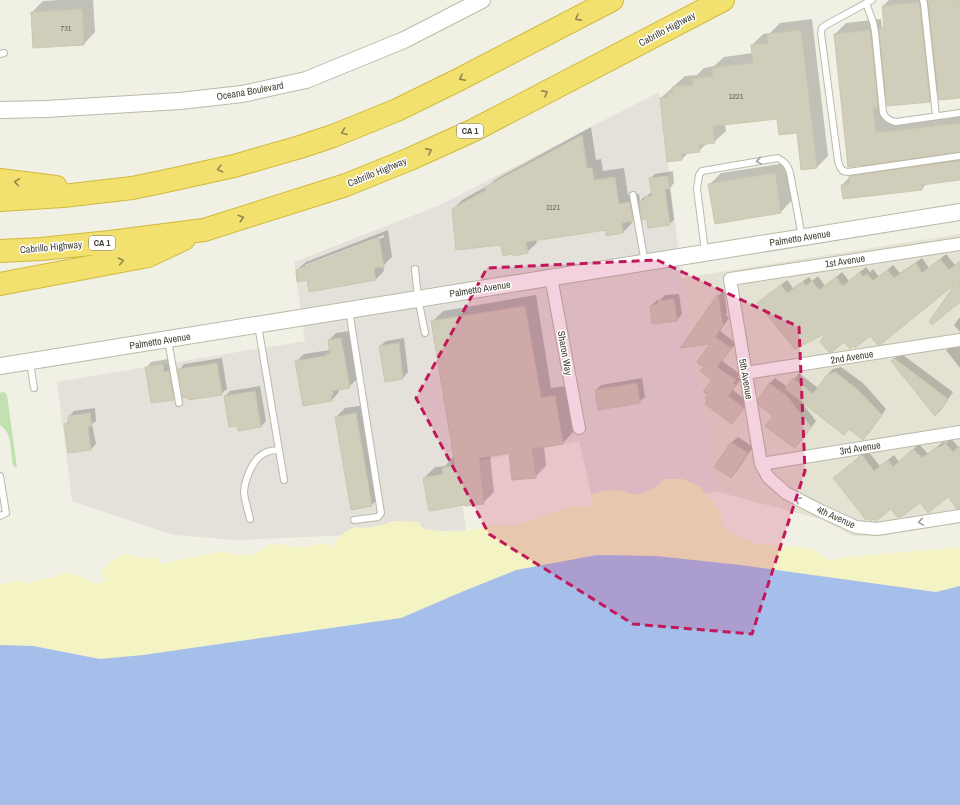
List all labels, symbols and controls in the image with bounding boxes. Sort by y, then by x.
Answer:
street label: Cabrillo Highway [636,8,698,49]
one-way arrow [574,13,582,21]
house number: 731 [61,23,72,33]
one-way arrow [459,73,466,81]
street label: Oceana Boulevard [215,79,285,103]
one-way arrow [541,90,549,98]
house number: 1221 [729,91,744,101]
road number: CA 1 [457,124,483,138]
one-way arrow [340,127,347,135]
one-way arrow [425,147,432,155]
street label: Cabrillo Highway [346,154,409,190]
one-way arrow [756,157,762,165]
one-way arrow [216,165,223,173]
one-way arrow [14,178,20,187]
house number: 1121 [546,202,560,212]
one-way arrow [237,214,244,223]
street label: Palmetto Avenue [768,227,832,249]
road number: CA 1 [89,236,115,250]
street label: Cabrillo Highway [19,238,84,256]
street label: 1st Avenue [824,251,866,271]
one-way arrow [118,258,124,266]
street label: Palmetto Avenue [448,278,512,300]
street label: Palmetto Avenue [128,330,192,352]
street label: Sharon Way [555,330,575,377]
street label: 2nd Avenue [830,347,875,367]
street label: 5th Avenue [736,358,756,401]
street label: 3rd Avenue [839,438,882,458]
one-way arrow [795,497,803,504]
street label: 4th Avenue [815,503,858,531]
one-way arrow [918,517,925,526]

